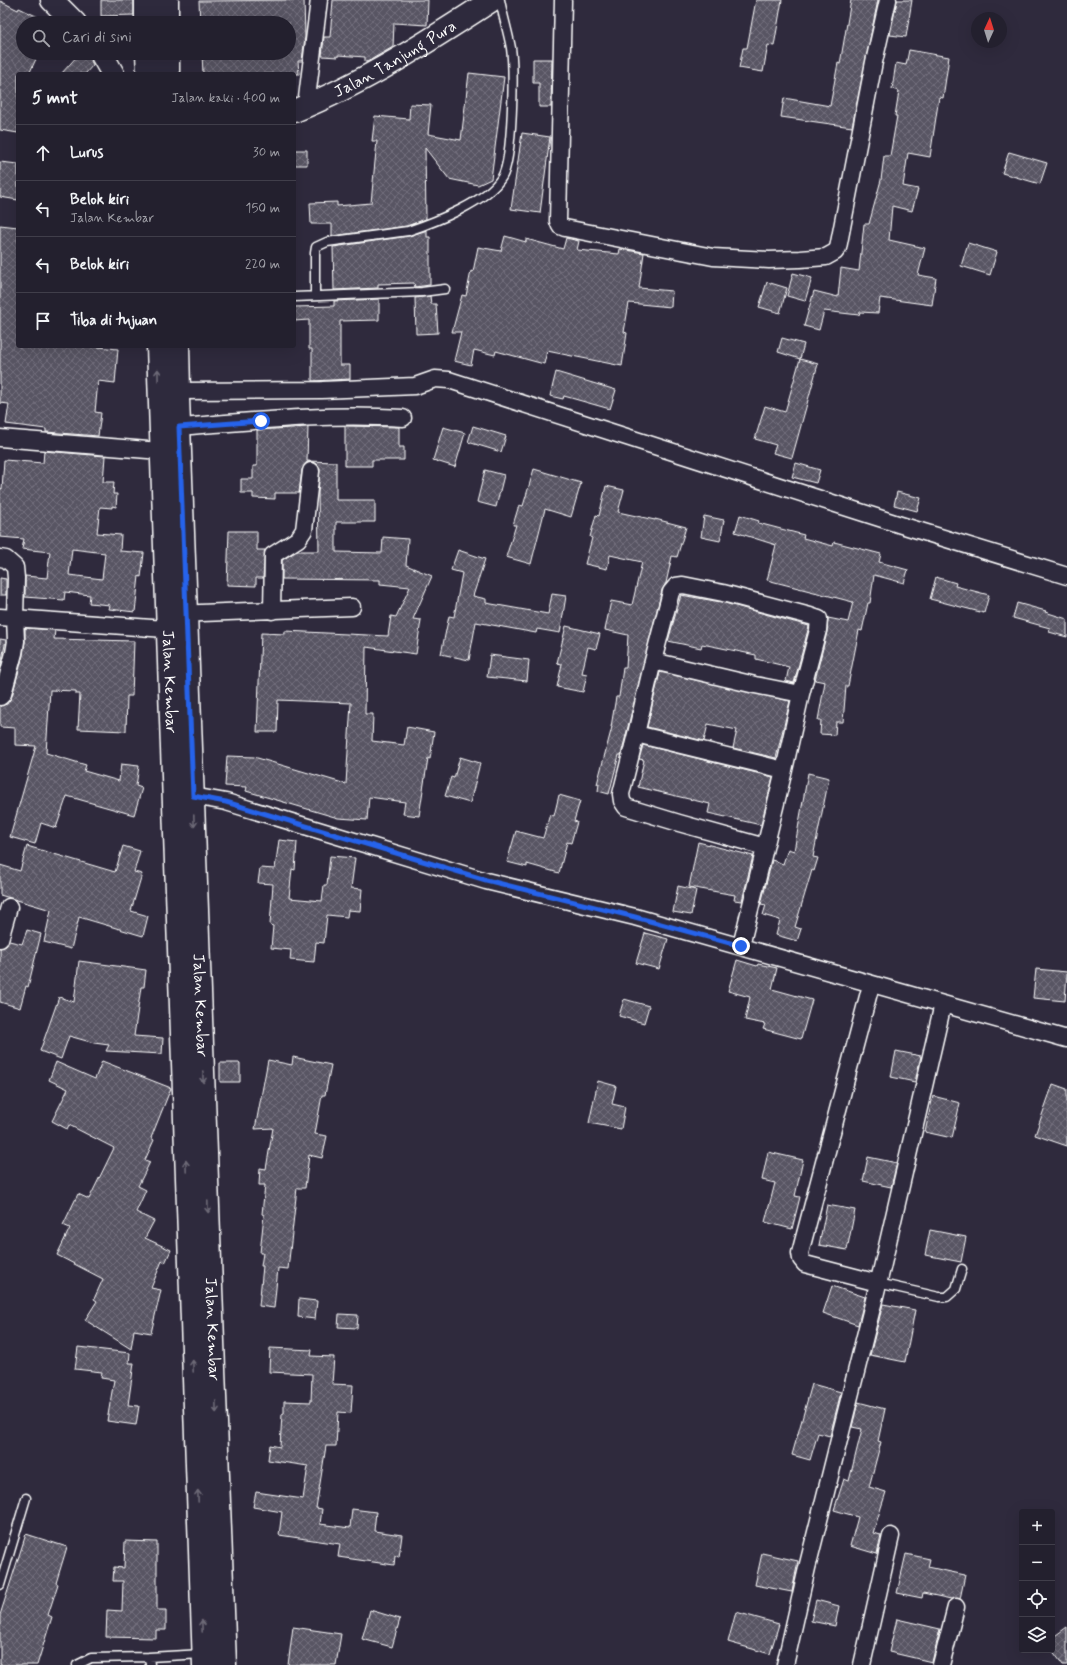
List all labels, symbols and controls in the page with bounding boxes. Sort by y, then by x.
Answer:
north arrow [971,12,1007,48]
street label: Jalan Tanjung Pura [331,15,461,102]
search box [16,16,296,60]
icon: search [30,27,52,49]
text: Cari di sini [62,28,132,48]
text: 5 mnt [32,87,78,109]
text: Jalan kaki · 400 m [171,90,280,107]
icon: ahead [32,142,54,164]
text: Lurus [70,143,103,163]
text: 30 m [253,144,280,161]
text: Belok kiri [70,190,129,210]
icon: left [32,198,54,220]
text: 150 m [246,200,280,217]
text: Jalan Kembar [70,210,154,227]
icon: left [32,254,54,276]
text: Belok kiri [70,255,129,275]
text: 220 m [245,256,280,273]
icon: arrive [32,310,54,332]
text: Tiba di tujuan [70,311,157,331]
one-way arrow [154,369,162,382]
route start [252,412,270,430]
street label: Jalan Kembar [157,630,182,734]
one-way arrow [190,814,198,827]
route end [732,937,750,955]
street label: Jalan Kembar [188,953,213,1058]
one-way arrow [200,1070,207,1083]
one-way arrow [182,1160,190,1173]
one-way arrow [204,1200,212,1213]
street label: Jalan Kembar [200,1277,225,1382]
one-way arrow [189,1360,197,1373]
one-way arrow [212,1400,219,1413]
one-way arrow [194,1490,201,1503]
map controls [1019,1509,1055,1653]
button: + [1019,1509,1055,1545]
button: − [1019,1545,1055,1581]
button: locate [1019,1581,1055,1617]
button: layers [1019,1617,1055,1653]
one-way arrow [198,1620,206,1633]

